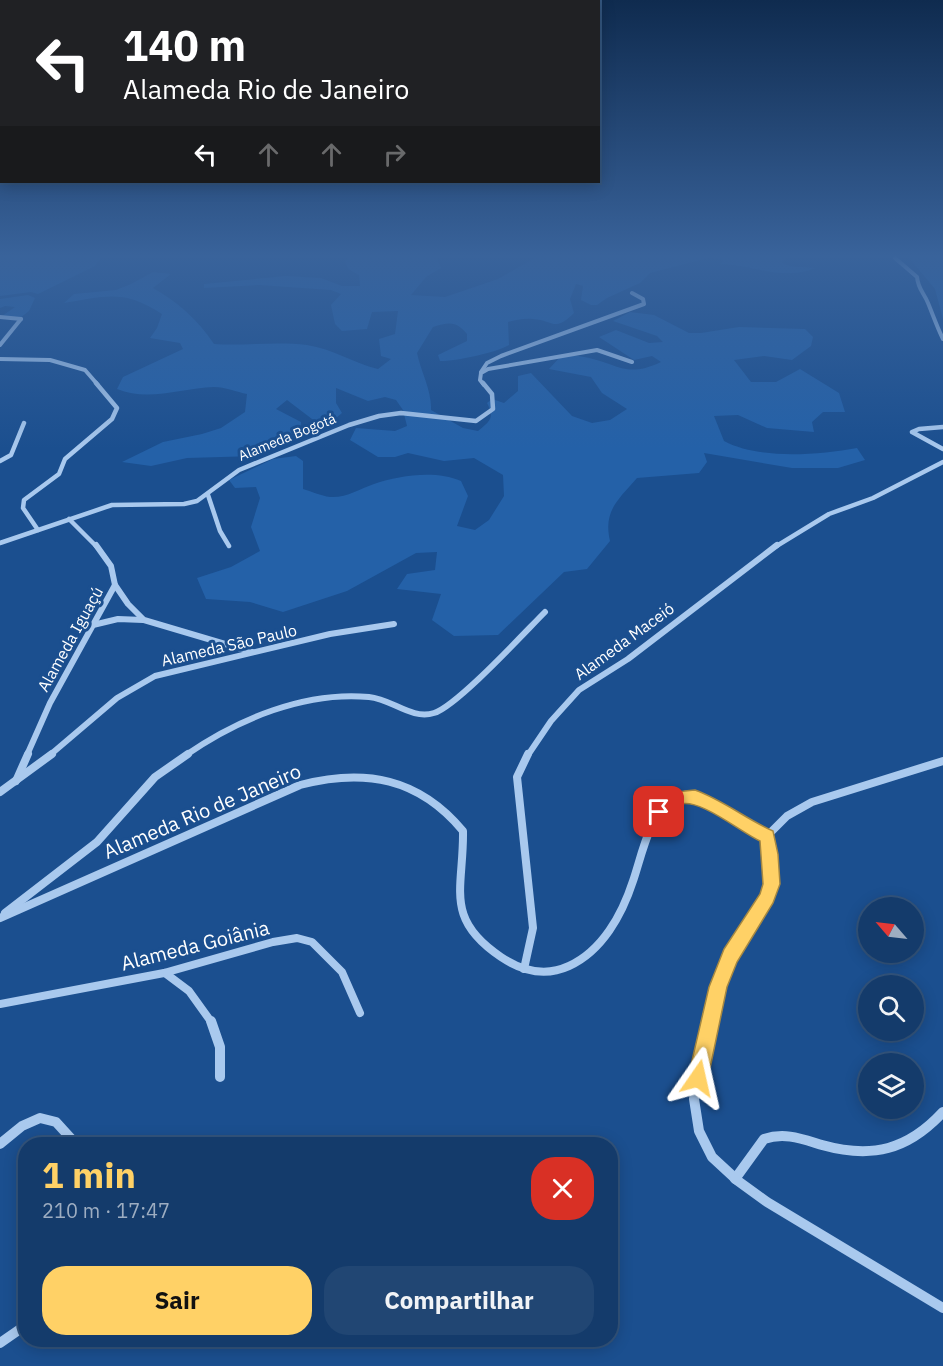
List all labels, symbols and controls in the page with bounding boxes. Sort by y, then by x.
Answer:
text: 140 m [123,18,246,73]
icon: left [24,24,102,102]
text: Alameda Rio de Janeiro [123,71,409,106]
icon: left [189,138,222,171]
icon: ahead [252,138,285,171]
icon: ahead [315,138,348,171]
icon: right [378,138,411,171]
street label: Alameda Bogotá [236,409,339,465]
street label: Alameda Iguaçú [33,583,107,695]
street label: Alameda Maceió [570,598,678,684]
street label: Alameda São Paulo [159,620,299,670]
street label: Alameda Rio de Janeiro [99,757,305,865]
pin [633,786,684,837]
icon: arrive [642,795,675,828]
north arrow [858,897,924,963]
map controls [858,897,924,1119]
street label: Alameda Goiânia [118,913,272,977]
button: search [858,975,924,1041]
position arrow [666,1046,730,1110]
button: layers [858,1053,924,1119]
text: 1 min [42,1151,136,1198]
button: close [531,1157,594,1220]
text: 210 m · 17:47 [42,1197,170,1224]
button: Sair [42,1266,312,1335]
button: Compartilhar [324,1266,594,1335]

